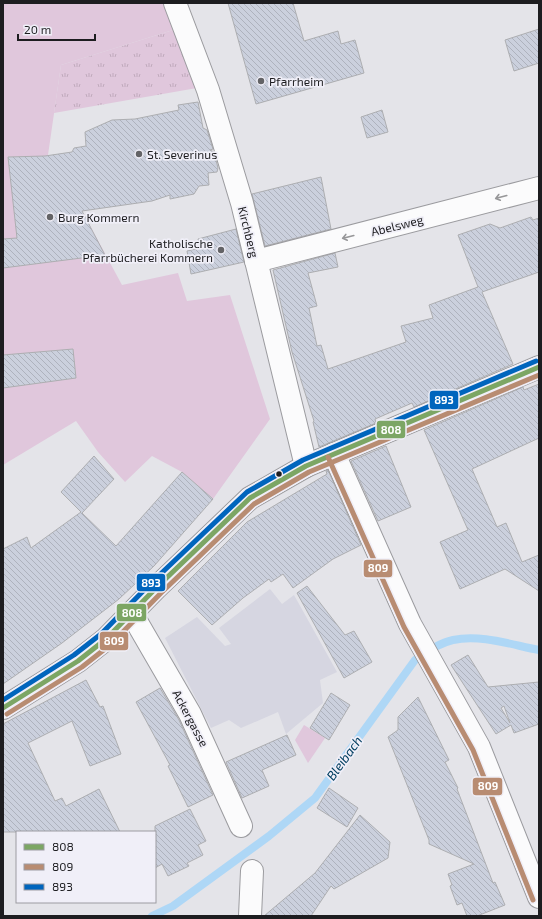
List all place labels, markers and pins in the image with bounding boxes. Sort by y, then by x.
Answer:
place label: Pfarrheim [269,74,324,88]
marker: Pfarrheim [256,76,266,86]
place label: St. Severinus [147,147,217,161]
marker: St. Severinus [134,149,144,159]
place label: Burg Kommern [58,210,139,224]
marker: Burg Kommern [45,212,55,222]
place label: Katholische Pfarrbücherei Kommern [82,236,213,264]
marker: Katholische Pfarrbücherei Kommern [216,245,226,255]
unlabelled marker [274,469,284,479]

